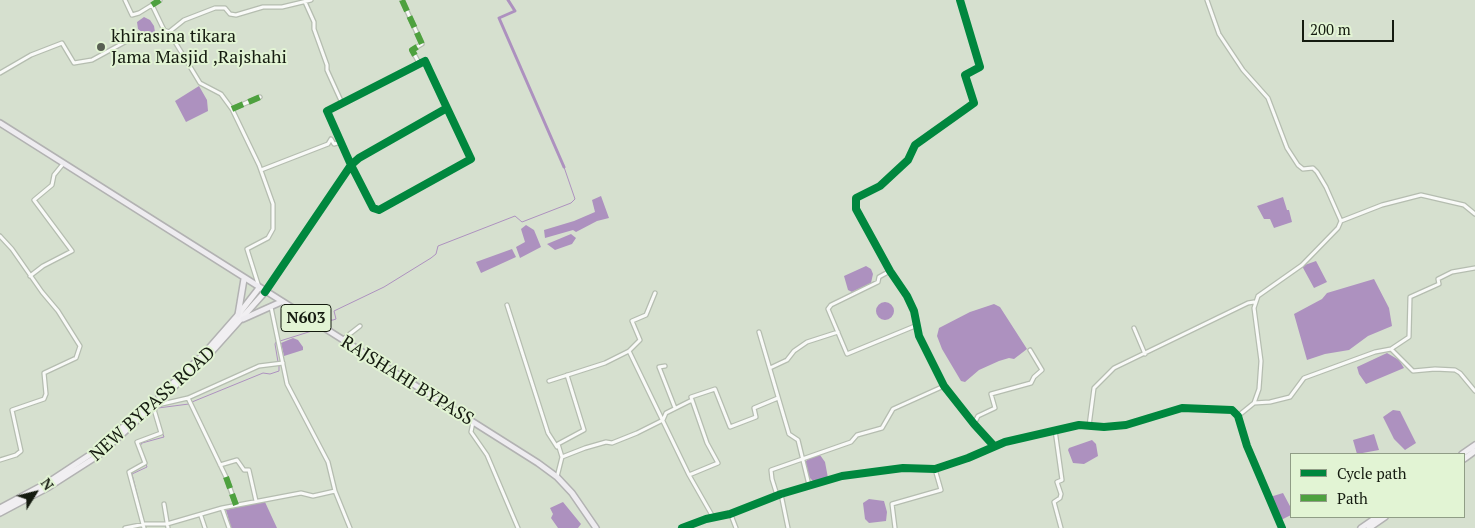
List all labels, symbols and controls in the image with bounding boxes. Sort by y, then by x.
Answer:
scale bar [1305,10,1398,42]
text: 200 m [1310,19,1351,39]
place label: khirasina tikara Jama Masjid ,Rajshahi [111,26,287,68]
marker: khirasina tikara Jama Masjid ,Rajshahi [95,41,107,53]
road number: N603 [281,304,331,332]
street label: RAJSHAHI BYPASS [337,331,477,431]
street label: NEW BYPASS ROAD [86,342,220,466]
legend [1290,453,1465,518]
text: Cycle path [1337,463,1407,483]
north arrow [10,468,60,518]
text: N [37,474,58,494]
text: Path [1337,488,1368,508]

